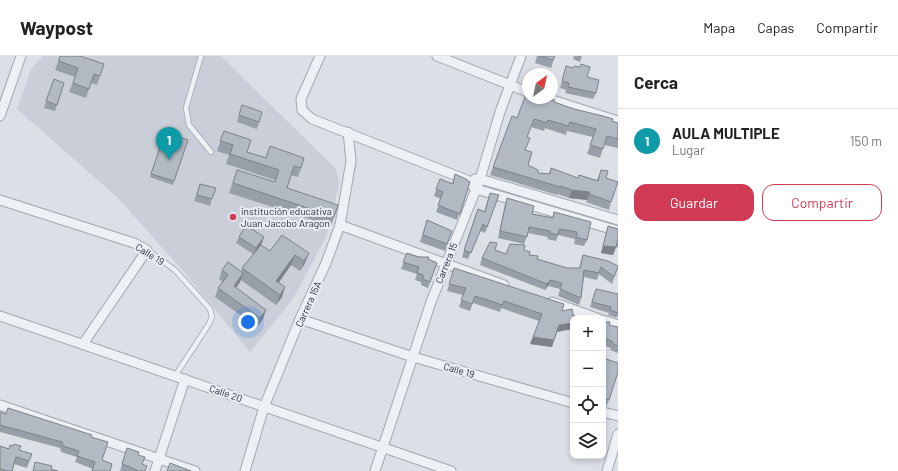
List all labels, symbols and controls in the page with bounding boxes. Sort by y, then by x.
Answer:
text: Waypost [20,16,93,39]
text: Mapa [703,19,735,36]
text: Capas [757,19,794,36]
text: Compartir [816,19,878,36]
north arrow [522,68,558,104]
text: Cerca [634,72,678,92]
text: AULA MULTIPLE [672,124,780,142]
pin: 1 [156,127,182,160]
text: 1 [645,133,649,149]
text: 150 m [850,133,882,149]
text: Lugar [672,142,705,158]
button: Guardar [634,184,754,221]
button: Compartir [762,184,882,221]
place label: institución educativa Juan Jacobo Aragon [241,205,332,229]
marker: institución educativa Juan Jacobo Aragon [228,212,238,222]
street label: Calle 19 [133,240,167,268]
street label: Carrera 15 [432,241,460,285]
street label: Carrera 15A [293,279,323,329]
your location [238,312,258,332]
map controls [570,315,606,459]
button: + [570,315,606,351]
button: − [570,351,606,387]
street label: Calle 19 [442,360,476,380]
street label: Calle 20 [208,382,244,404]
button: locate [570,387,606,423]
button: layers [570,423,606,459]

